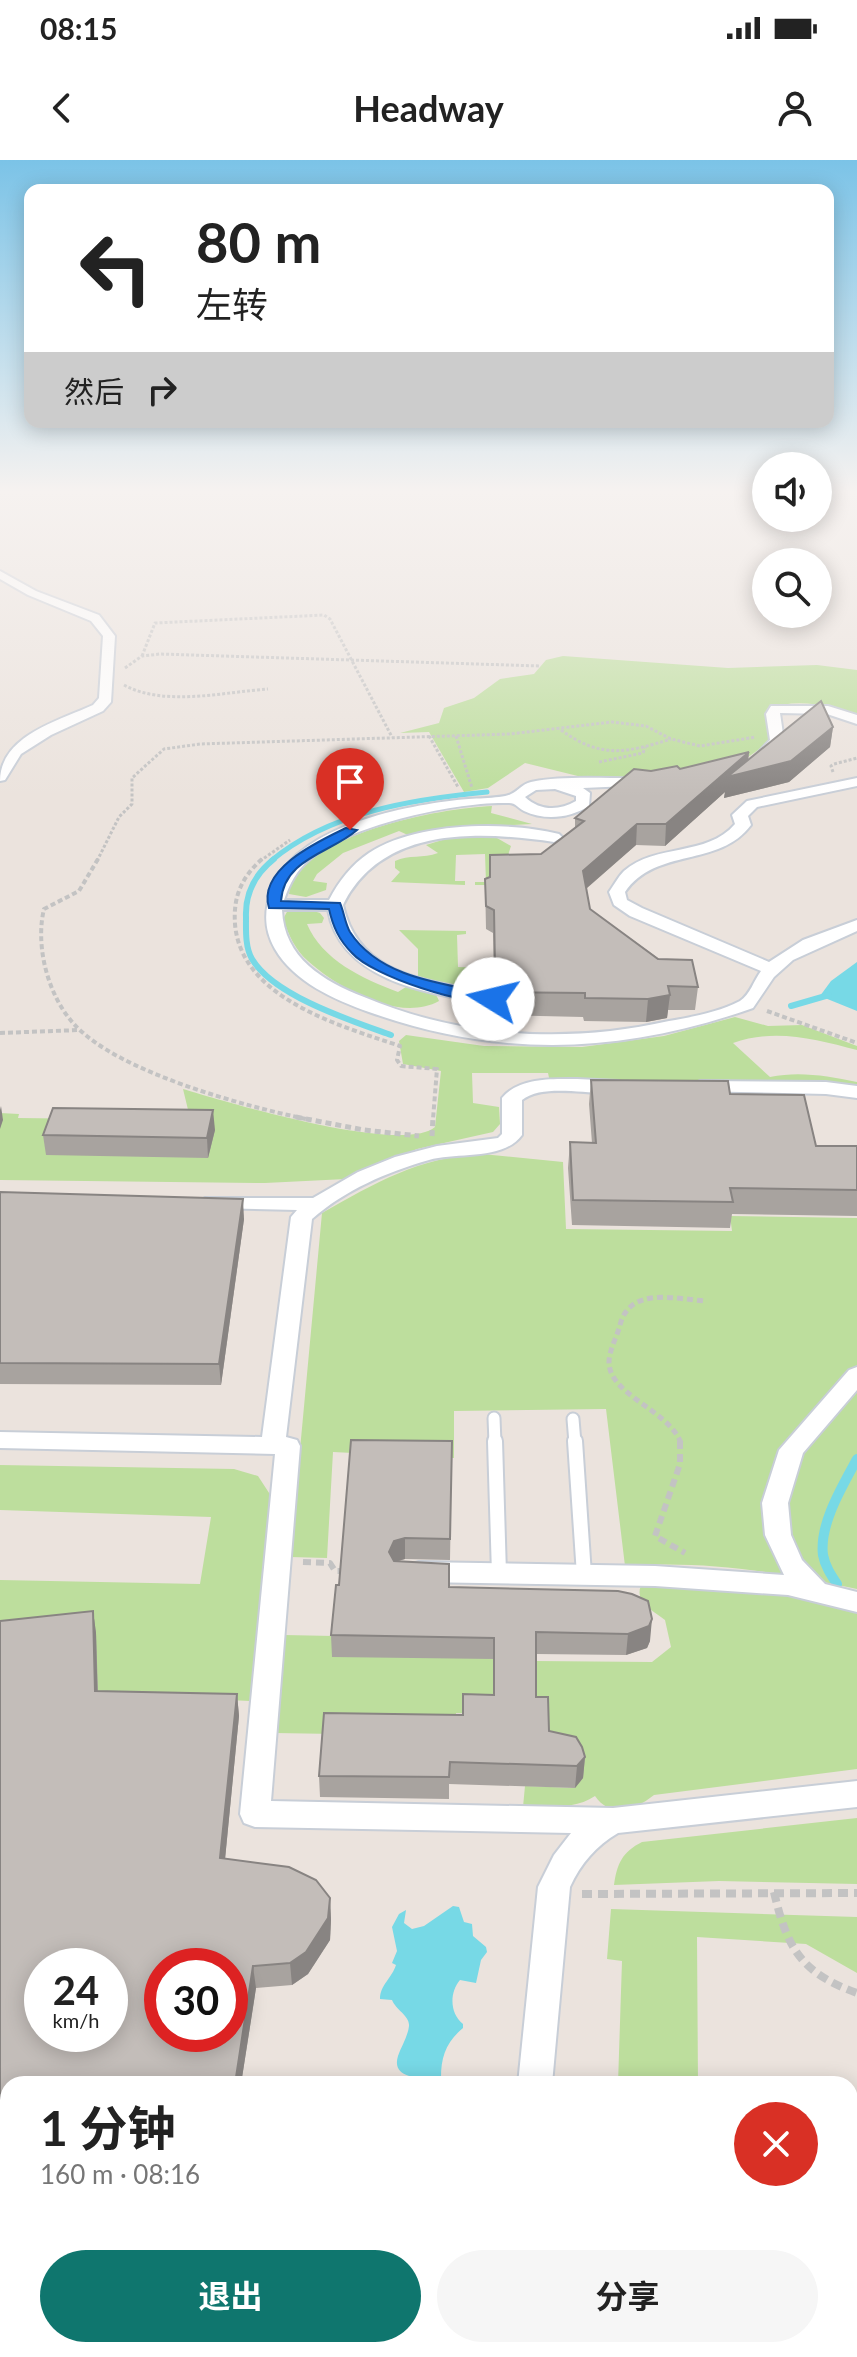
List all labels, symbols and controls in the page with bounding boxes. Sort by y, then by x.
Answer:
text: 08:15 [40,10,117,46]
icon: back [40,86,84,130]
text: Headway [353,86,504,130]
icon: person [773,86,817,130]
text: 80 m [196,208,321,275]
icon: left [64,216,168,320]
text: 左转 [196,282,268,326]
icon: right [140,368,184,412]
text: 然后 [64,373,124,409]
map controls [752,452,832,628]
button: sound [752,452,832,532]
button: search [752,548,832,628]
pin [316,748,384,830]
icon: arrive [328,760,372,804]
position arrow [451,957,535,1041]
speed limit sign: 30 [144,1948,248,2052]
text: 24 [53,1966,99,2014]
text: km/h [53,2008,99,2032]
text: 1 分钟 [40,2099,176,2156]
button: close [734,2102,818,2186]
text: 160 m · 08:16 [40,2158,200,2190]
button: 退出 [40,2250,421,2342]
button: 分享 [437,2250,818,2342]

